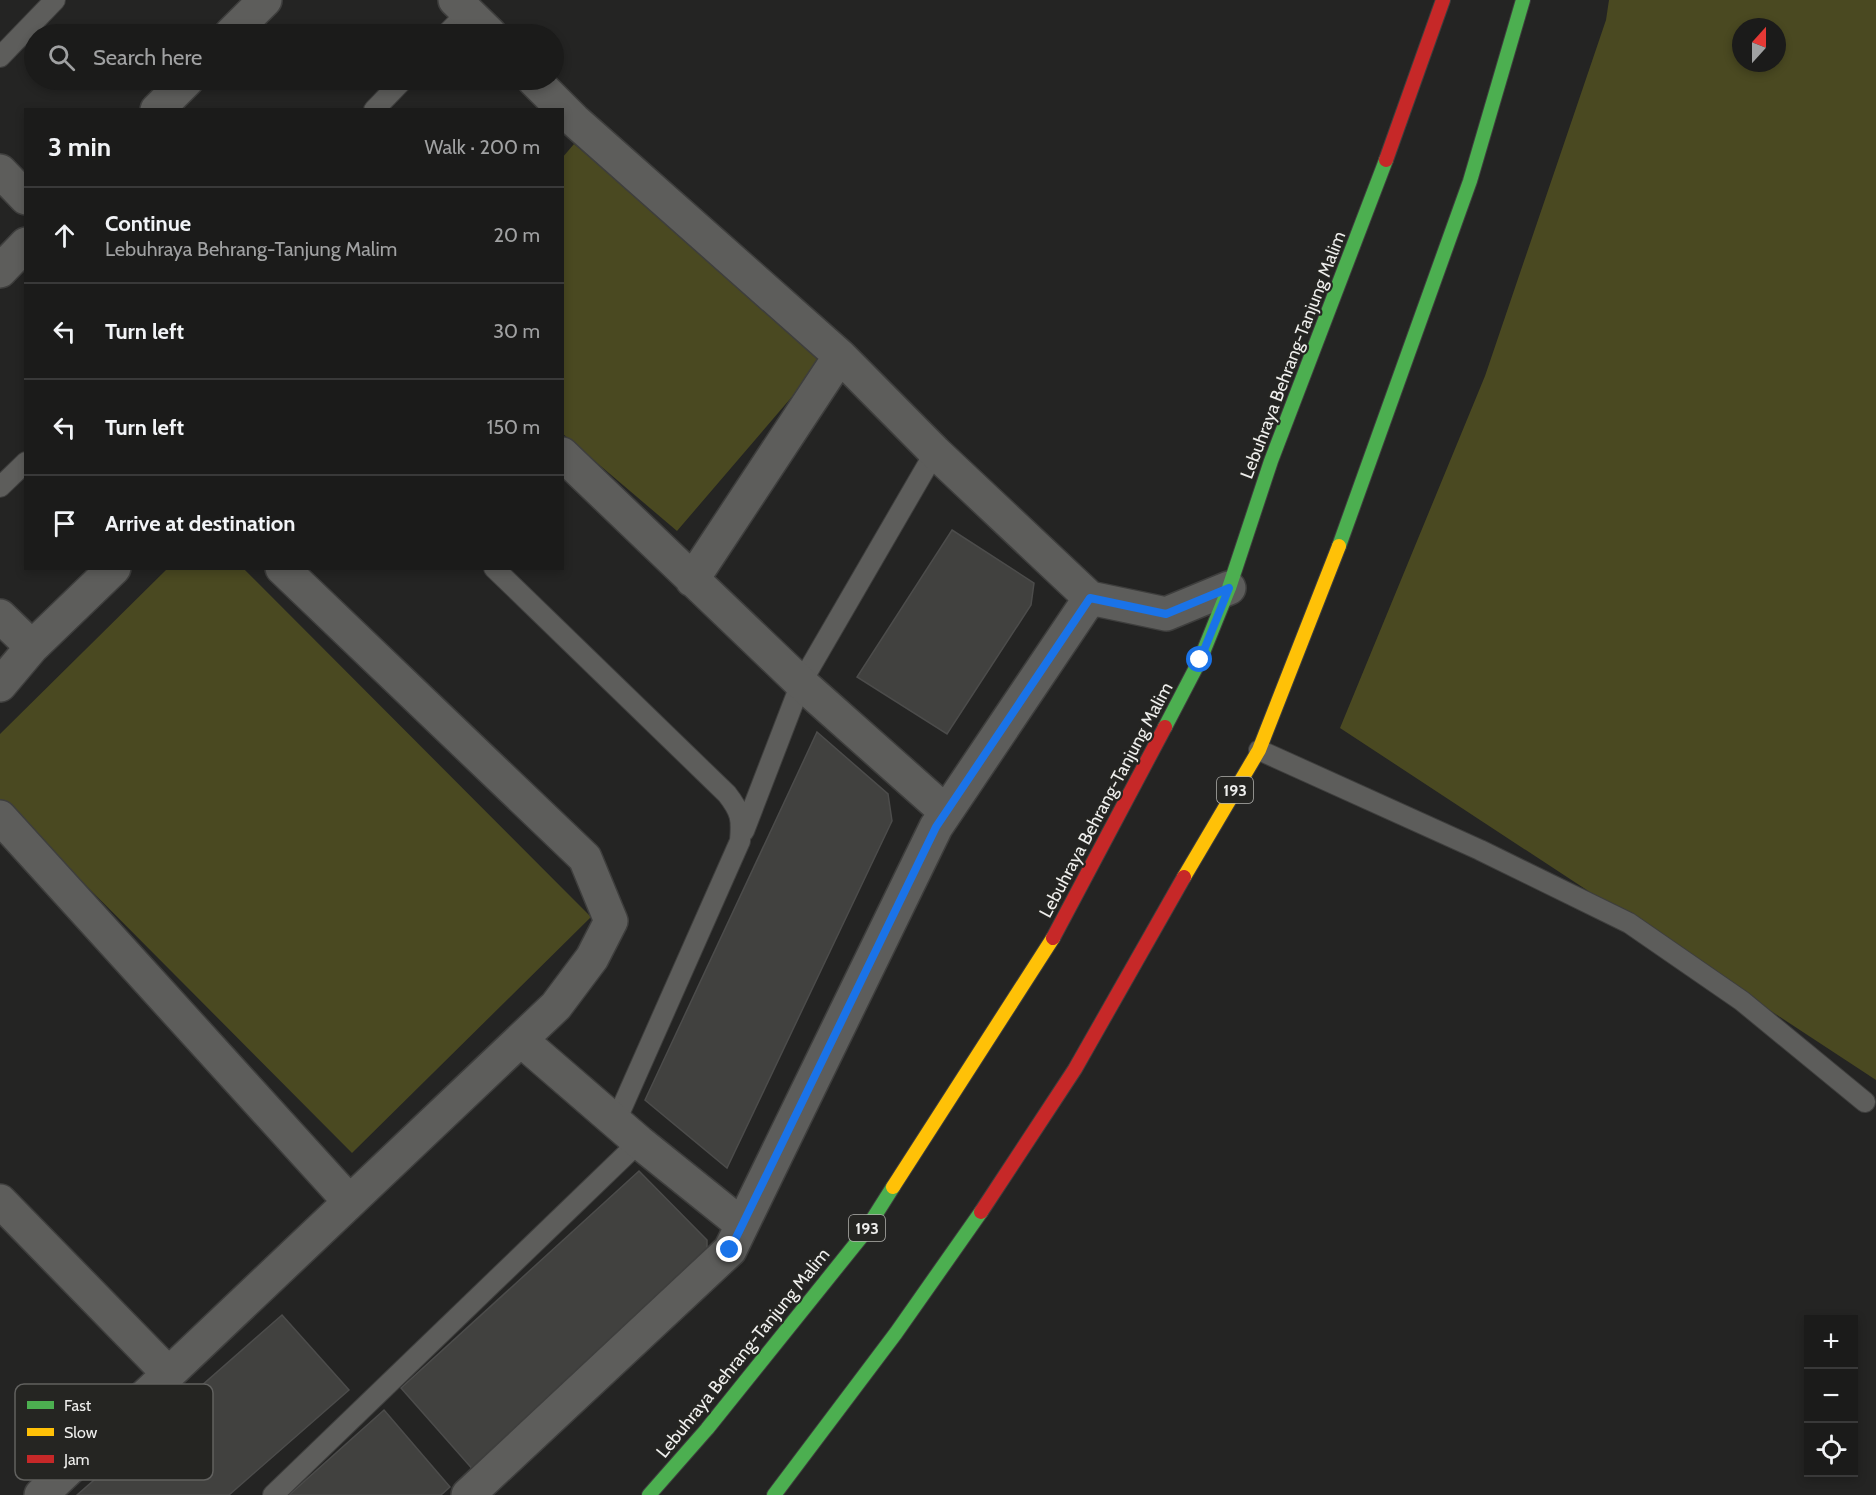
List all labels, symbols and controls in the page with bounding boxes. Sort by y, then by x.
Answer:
north arrow [1732,18,1786,72]
search box [24,24,564,90]
icon: search [45,41,78,74]
text: Search here [93,44,202,71]
text: 3 min [48,131,111,163]
text: Walk · 200 m [424,135,540,159]
text: Continue [105,210,191,237]
icon: ahead [48,219,81,252]
text: 20 m [494,223,540,247]
street label: Lebuhraya Behrang-Tanjung Malim [1236,228,1350,482]
text: Lebuhraya Behrang-Tanjung Malim [105,237,397,261]
icon: left [48,315,81,348]
text: Turn left [105,318,184,345]
text: 30 m [493,319,540,343]
icon: left [48,411,81,444]
text: Turn left [105,414,184,441]
text: 150 m [487,415,540,439]
icon: arrive [48,507,81,540]
text: Arrive at destination [105,510,295,537]
route start [1186,646,1212,672]
street label: Lebuhraya Behrang-Tanjung Malim [1035,679,1177,921]
road number: 193 [1217,777,1253,803]
road number: 193 [849,1215,885,1241]
route end [716,1236,742,1262]
street label: Lebuhraya Behrang-Tanjung Malim [652,1244,834,1462]
map controls [1804,1315,1858,1477]
button: + [1804,1315,1858,1369]
button: − [1804,1369,1858,1423]
legend [15,1384,213,1480]
text: Fast [64,1396,92,1415]
text: Slow [64,1423,98,1442]
button: locate [1804,1423,1858,1477]
text: Jam [63,1450,90,1469]

